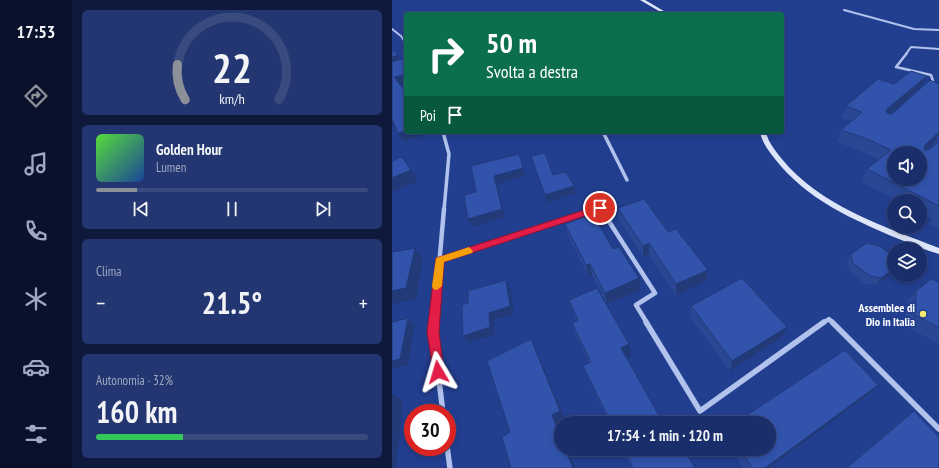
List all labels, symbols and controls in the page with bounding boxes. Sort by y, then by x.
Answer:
text: 17:53 [17,20,55,43]
text: 50 m [486,24,537,61]
icon: right [420,28,472,80]
text: 22 [212,41,252,94]
text: Svolta a destra [486,60,578,83]
icon: directions [22,82,50,110]
text: km/h [219,89,245,108]
icon: arrive [444,104,466,126]
text: Poi [420,106,436,125]
text: Golden Hour [156,140,223,159]
map controls [887,146,927,282]
button: sound [887,146,927,186]
icon: music [22,150,50,178]
text: Lumen [156,159,186,176]
pin [583,191,617,225]
button: search [887,194,927,234]
icon: arrive [589,197,611,219]
icon: previous [130,198,152,220]
icon: pause [221,198,243,220]
icon: next [312,198,334,220]
icon: phone [22,217,50,245]
button: layers [887,242,927,282]
text: Clima [96,263,121,280]
text: 21.5° [202,283,262,322]
icon: climate [22,285,50,313]
text: − [96,289,105,317]
text: + [359,289,368,317]
place label: Assemblee di Dio in Italia [857,300,915,329]
marker: Assemblee di Dio in Italia [918,309,928,319]
position arrow [417,351,459,393]
icon: car [22,353,50,381]
text: Autonomia · 32% [96,372,173,389]
text: 160 km [96,392,177,431]
speed limit sign: 30 [404,404,456,456]
icon: filters [22,420,50,448]
text: 17:54 · 1 min · 120 m [607,426,723,445]

